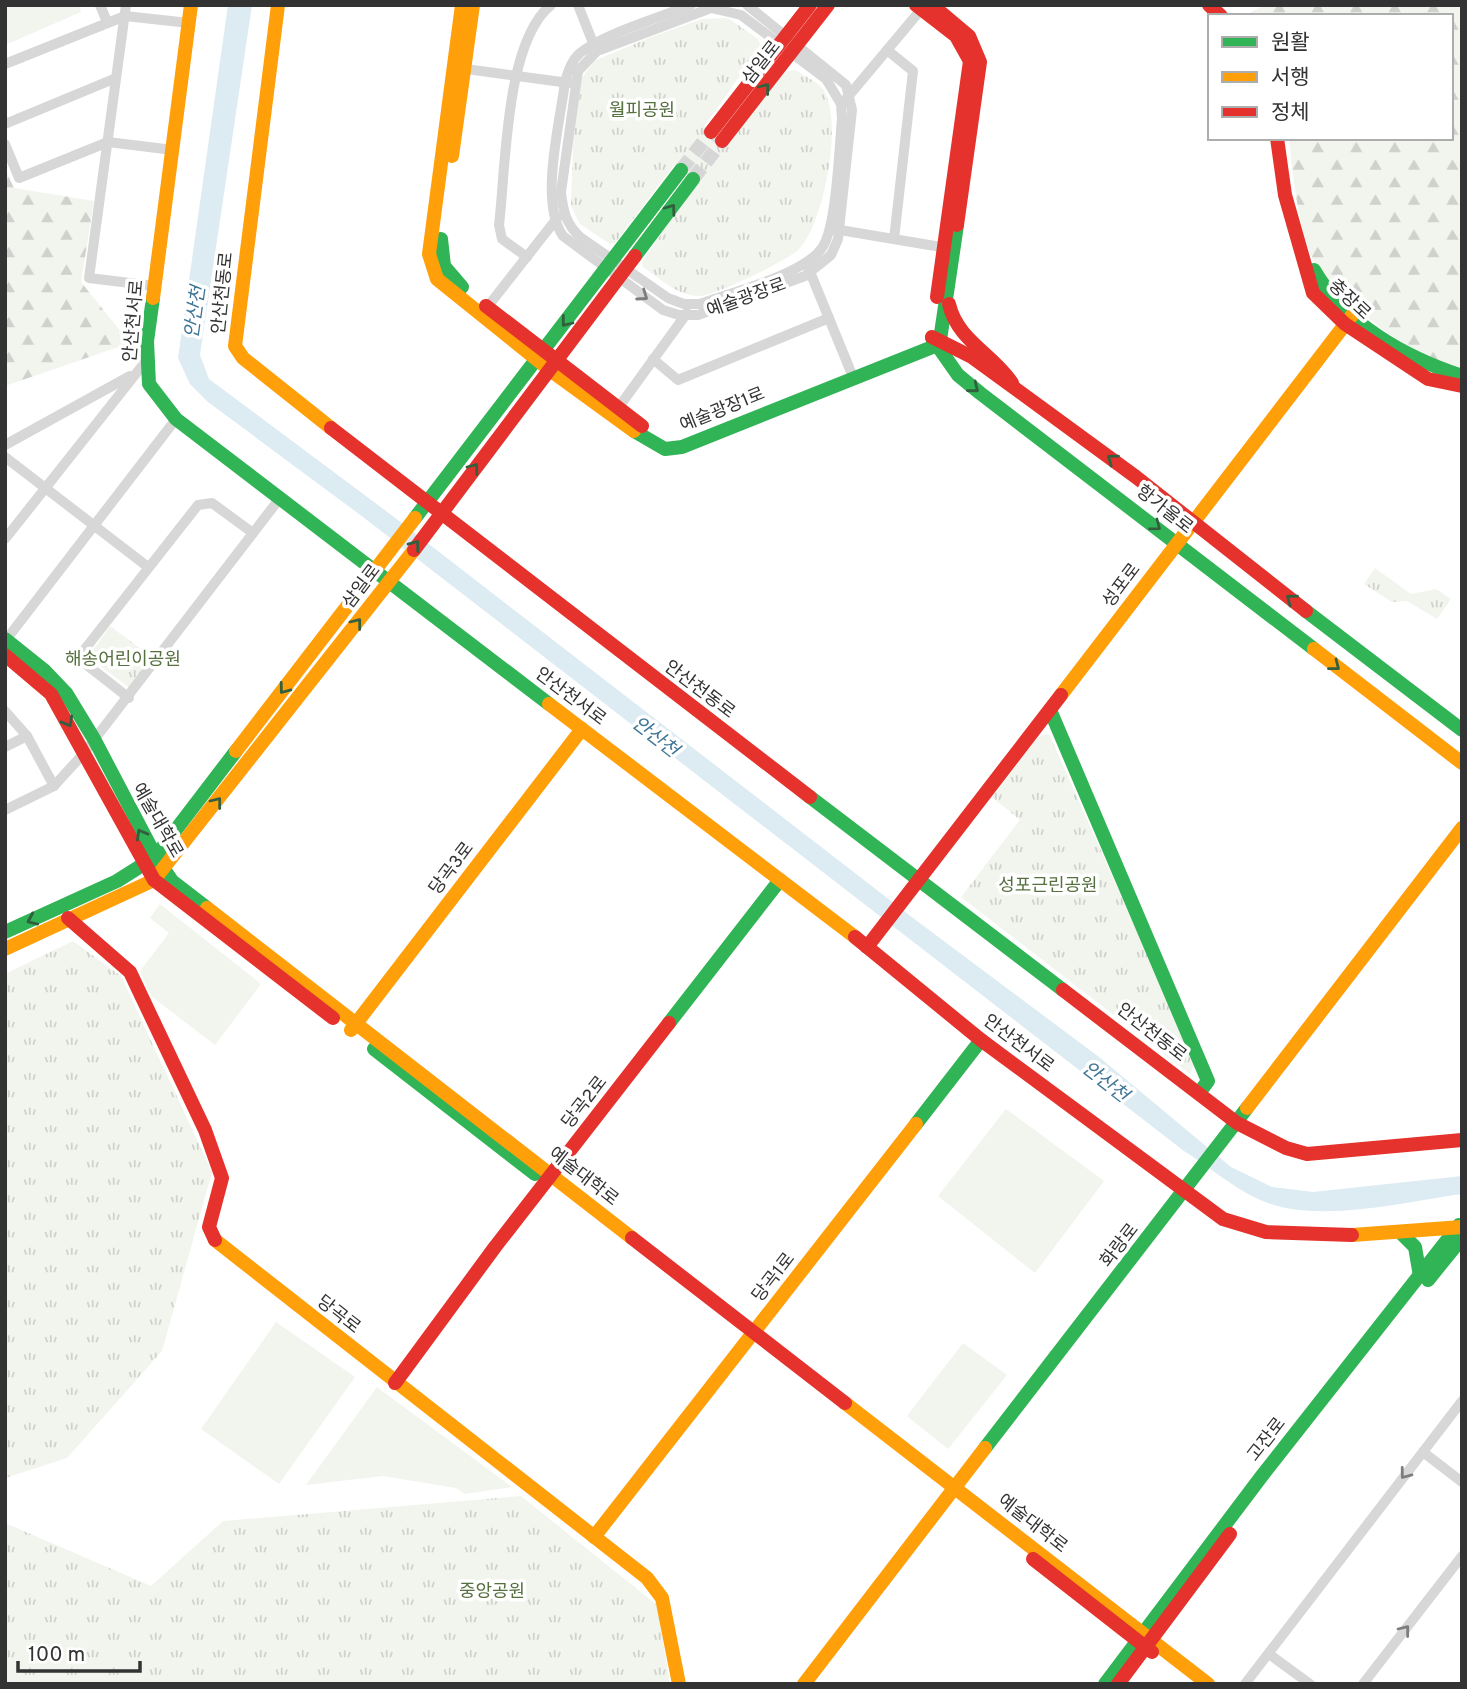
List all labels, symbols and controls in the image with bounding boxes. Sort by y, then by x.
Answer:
legend [1208,14,1453,140]
text: 원활 [1271,30,1310,57]
street label: 삼일로 [738,36,787,90]
text: 서행 [1271,65,1310,92]
one-way arrow [757,84,770,96]
park label: 월피공원 [609,100,675,123]
text: 정체 [1271,100,1310,127]
one-way arrow [663,204,676,217]
street label: 안산천동로 [208,251,239,336]
street label: 예술광장로 [704,273,789,323]
street label: 충장로 [1323,275,1375,325]
street label: 안산천서로 [119,279,150,363]
water label: 안산천 [180,283,212,340]
one-way arrow [635,288,648,300]
one-way arrow [562,314,575,327]
one-way arrow [967,380,979,393]
street label: 예술광장1로 [677,383,768,438]
one-way arrow [1107,455,1119,467]
one-way arrow [466,464,479,476]
street label: 항가울로 [1131,481,1197,540]
one-way arrow [1148,517,1161,530]
one-way arrow [407,540,420,553]
street label: 성포로 [1098,559,1146,613]
street label: 삼일로 [338,560,386,614]
one-way arrow [1286,595,1298,608]
one-way arrow [349,619,362,631]
park label: 해송어린이공원 [65,649,181,672]
street label: 안산천동로 [659,656,739,724]
one-way arrow [1327,657,1340,670]
street label: 안산천서로 [530,663,610,731]
one-way arrow [279,681,292,694]
water label: 안산천 [627,712,684,764]
one-way arrow [60,715,73,727]
street label: 예술대학로 [126,779,187,862]
one-way arrow [209,798,221,811]
one-way arrow [136,829,149,842]
street label: 당곡3로 [425,838,480,900]
park label: 성포근린공원 [998,875,1098,898]
one-way arrow [27,912,39,926]
street label: 안산천동로 [1111,999,1191,1068]
street label: 안산천서로 [978,1010,1058,1078]
water label: 안산천 [1077,1057,1134,1109]
street label: 당곡2로 [557,1072,613,1134]
street label: 예술대학로 [543,1143,623,1212]
street label: 화랑로 [1096,1219,1145,1273]
street label: 당곡1로 [748,1249,801,1307]
street label: 당곡로 [311,1291,365,1340]
street label: 고잔로 [1243,1413,1292,1467]
one-way arrow [1401,1467,1414,1479]
street label: 예술대학로 [992,1490,1072,1559]
park label: 중앙공원 [459,1581,525,1604]
one-way arrow [1396,1625,1409,1637]
scale bar [18,1630,140,1674]
text: 100 m [28,1642,85,1669]

